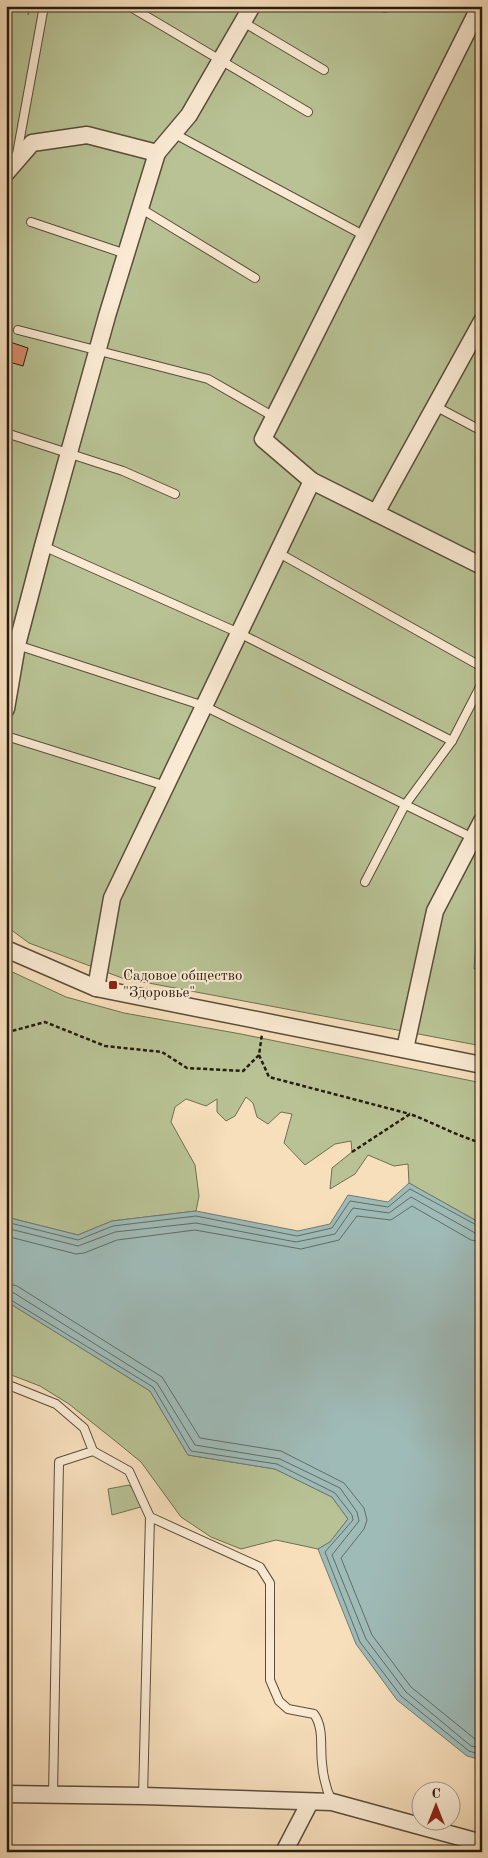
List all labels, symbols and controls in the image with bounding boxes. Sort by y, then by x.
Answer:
place label: Садовое общество "Здоровье" [123,969,242,1001]
marker: Садовое общество "Здоровье" [107,979,119,991]
north arrow [410,1780,460,1830]
text: С [431,1787,441,1801]

